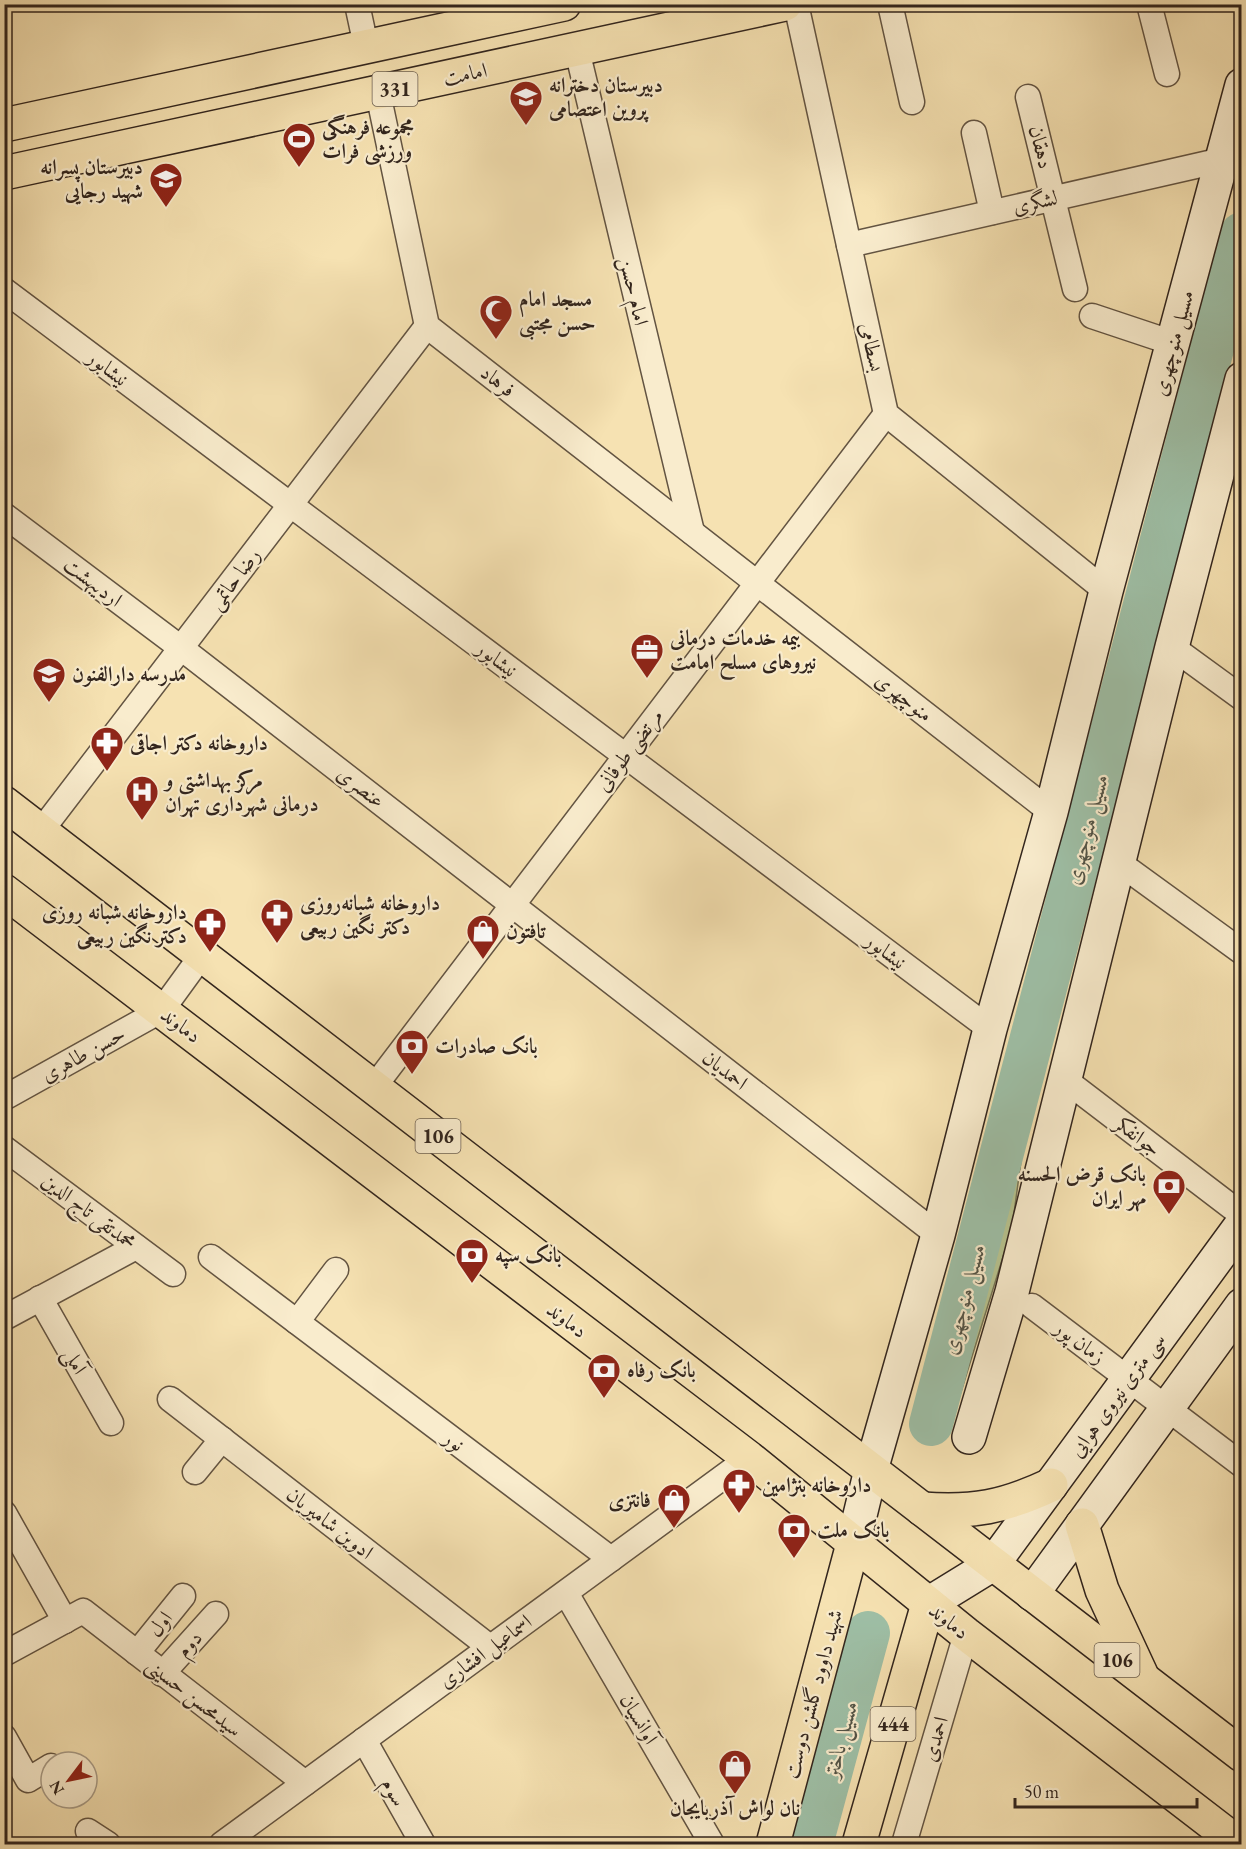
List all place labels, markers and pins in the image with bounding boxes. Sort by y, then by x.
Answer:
place label: دبیرستان دخترانه پروین اعتصامی [548,71,663,123]
school or university icon: دبیرستان دخترانه پروین اعتصامی [508,79,544,126]
place label: مجموعه فرهنگی ورزشی فرات [322,113,414,166]
sports icon: مجموعه فرهنگی ورزشی فرات [281,121,317,168]
place label: دبیرستان پسرانه شهید رجایی [40,153,143,205]
school or university icon: دبیرستان پسرانه شهید رجایی [148,161,184,208]
place label: مسجد امام حسن مجتبی [519,285,596,340]
mosque icon: مسجد امام حسن مجتبی [478,293,514,340]
place label: بیمه خدمات درمانی نیروهای مسلح امامت [669,624,816,681]
office icon: بیمه خدمات درمانی نیروهای مسلح امامت [629,632,665,679]
school or university icon: مدرسه دارالفنون [31,656,67,703]
place label: مدرسه دارالفنون [72,660,186,687]
pharmacy icon: داروخانه دکتر اجاقی [89,725,125,772]
place label: داروخانه دکتر اجاقی [129,729,268,756]
place label: مرکز بهداشتی و درمانی شهرداری تهران [163,766,319,818]
hospital icon: مرکز بهداشتی و درمانی شهرداری تهران [124,774,160,821]
place label: داروخانه شبانه‌روزی دکتر نگین ربیعی [300,889,440,941]
pharmacy icon: داروخانه شبانه‌روزی دکتر نگین ربیعی [259,897,295,944]
place label: داروخانه شبانه روزی دکتر نگین ربیعی [42,898,187,950]
pharmacy icon: داروخانه شبانه روزی دکتر نگین ربیعی [192,906,228,953]
shop icon: تافتون [465,913,501,960]
place label: تافتون [506,917,546,944]
bank icon: بانک صادرات [394,1028,430,1075]
place label: بانک صادرات [435,1032,538,1059]
place label: بانک قرض الحسنه مهر ایران [1018,1160,1146,1212]
bank icon: بانک قرض الحسنه مهر ایران [1151,1168,1187,1215]
bank icon: بانک سپه [454,1237,490,1284]
place label: بانک سپه [495,1241,562,1269]
bank icon: بانک رفاه [586,1352,622,1399]
place label: بانک رفاه [627,1356,696,1383]
pharmacy icon: داروخانه بنژامین [721,1467,757,1514]
place label: داروخانه بنژامین [762,1471,871,1498]
shop icon: فانتزی [656,1482,692,1529]
place label: فانتزی [608,1486,651,1513]
bank icon: بانک ملت [776,1512,812,1559]
place label: بانک ملت [817,1516,889,1543]
shop icon: نان لواش آذربایجان [717,1748,753,1795]
place label: نان لواش آذربایجان [670,1794,800,1821]

